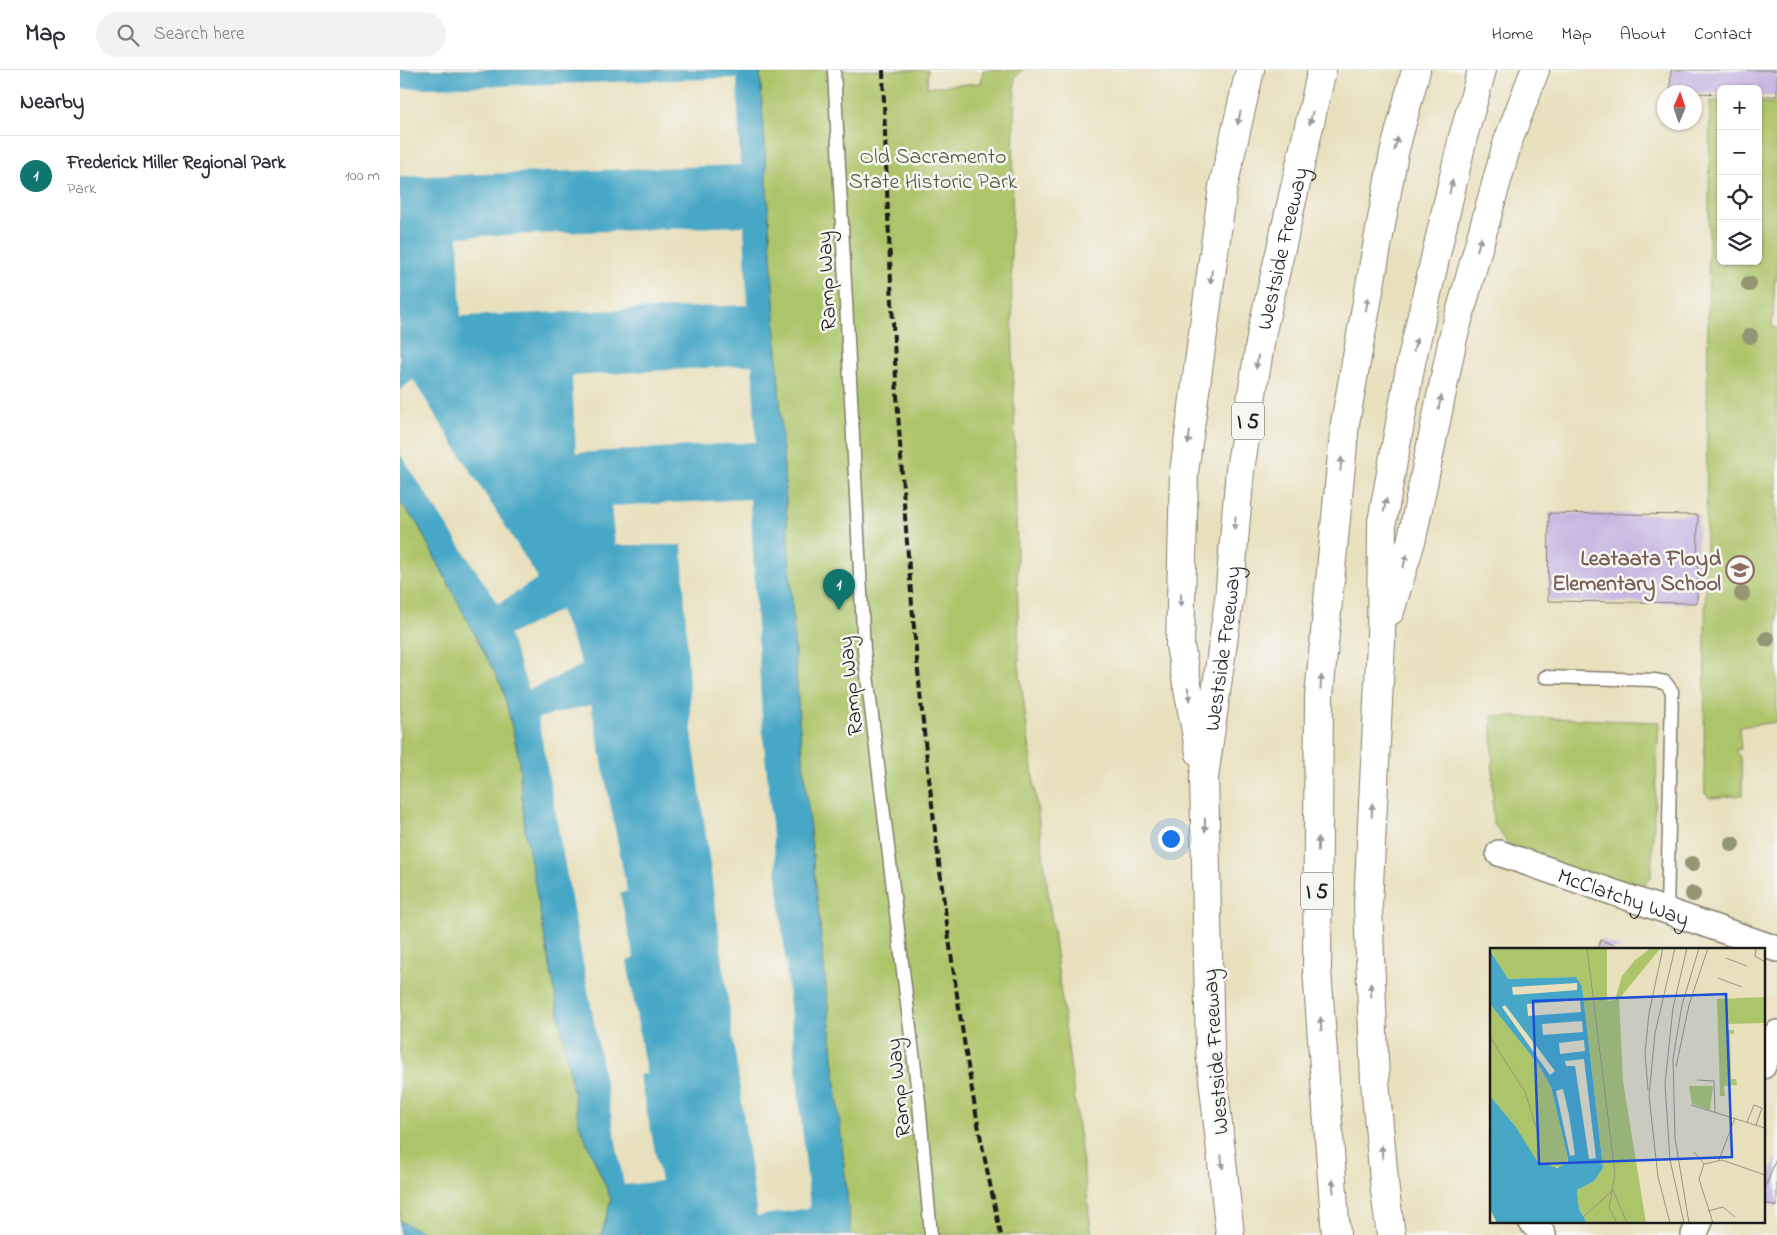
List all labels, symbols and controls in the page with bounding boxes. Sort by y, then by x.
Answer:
search box [96,12,446,57]
text: Map [25,17,66,52]
icon: search [114,21,142,49]
text: Search here [154,21,245,48]
text: Home [1492,22,1533,48]
text: Map [1561,22,1592,48]
text: About [1620,22,1666,48]
text: Contact [1694,22,1752,48]
north arrow [1657,85,1702,130]
map controls [1717,85,1762,265]
button: + [1717,85,1762,130]
text: Nearby [20,88,84,118]
one-way arrow [1235,110,1243,125]
one-way arrow [1307,110,1315,125]
button: − [1717,130,1762,175]
one-way arrow [1392,137,1400,152]
park label: Old Sacramento State Historic Park [849,142,1018,199]
text: Frederick Miller Regional Park [67,150,285,177]
text: 1 [33,164,39,188]
text: 100 m [345,164,380,188]
street label: Westside Freeway [1250,164,1319,333]
button: locate [1717,175,1762,220]
text: Park [67,177,96,201]
one-way arrow [1448,178,1456,194]
button: layers [1717,220,1762,265]
street label: Ramp Way [809,230,848,331]
one-way arrow [1475,237,1483,252]
one-way arrow [1207,270,1215,286]
one-way arrow [1363,296,1371,312]
one-way arrow [1411,337,1419,352]
one-way arrow [1253,354,1261,370]
one-way arrow [1436,393,1444,409]
road number: I 5 [1232,402,1264,440]
one-way arrow [1185,431,1193,447]
one-way arrow [1338,456,1346,472]
one-way arrow [1382,496,1390,512]
one-way arrow [1231,515,1239,531]
place label: Leataata Floyd Elementary School [1552,544,1722,602]
one-way arrow [1402,553,1410,568]
school or university icon: Leataata Floyd Elementary School [1725,555,1755,585]
street label: Westside Freeway [1198,565,1252,733]
pin: 1 [823,569,855,610]
one-way arrow [1177,593,1185,609]
street label: Ramp Way [831,634,874,737]
one-way arrow [1317,674,1325,690]
one-way arrow [1185,687,1193,702]
one-way arrow [1369,802,1377,818]
one-way arrow [1201,818,1209,834]
your location [1158,826,1184,852]
one-way arrow [1314,836,1322,852]
street label: McClatchy Way [1553,861,1693,937]
road number: I 5 [1301,872,1333,909]
inset map [1490,948,1764,1222]
street label: Westside Freeway [1195,968,1240,1136]
one-way arrow [1367,981,1375,997]
one-way arrow [1316,1016,1324,1032]
street label: Ramp Way [879,1036,922,1139]
one-way arrow [1377,1144,1385,1160]
one-way arrow [1218,1155,1226,1171]
one-way arrow [1329,1178,1337,1194]

